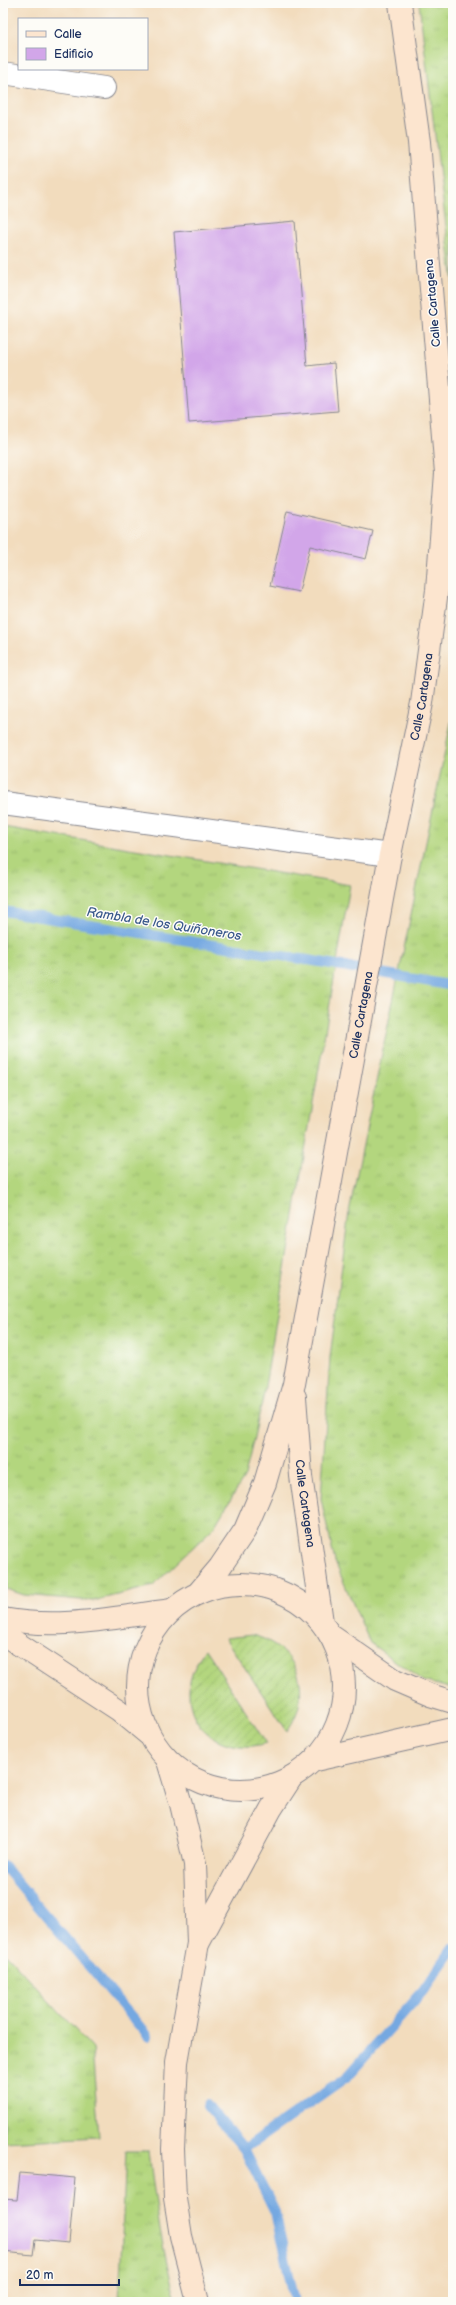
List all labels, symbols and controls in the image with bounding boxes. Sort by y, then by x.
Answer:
legend [18,18,148,70]
text: Calle [54,27,82,42]
text: Edificio [54,47,94,62]
street label: Calle Cartagena [422,258,444,348]
street label: Calle Cartagena [407,652,436,742]
water label: Rambla de los Quiñoneros [86,904,243,944]
street label: Calle Cartagena [346,970,376,1060]
street label: Calle Cartagena [292,1459,319,1549]
scale bar [20,2261,119,2287]
text: 20 m [26,2268,53,2283]

